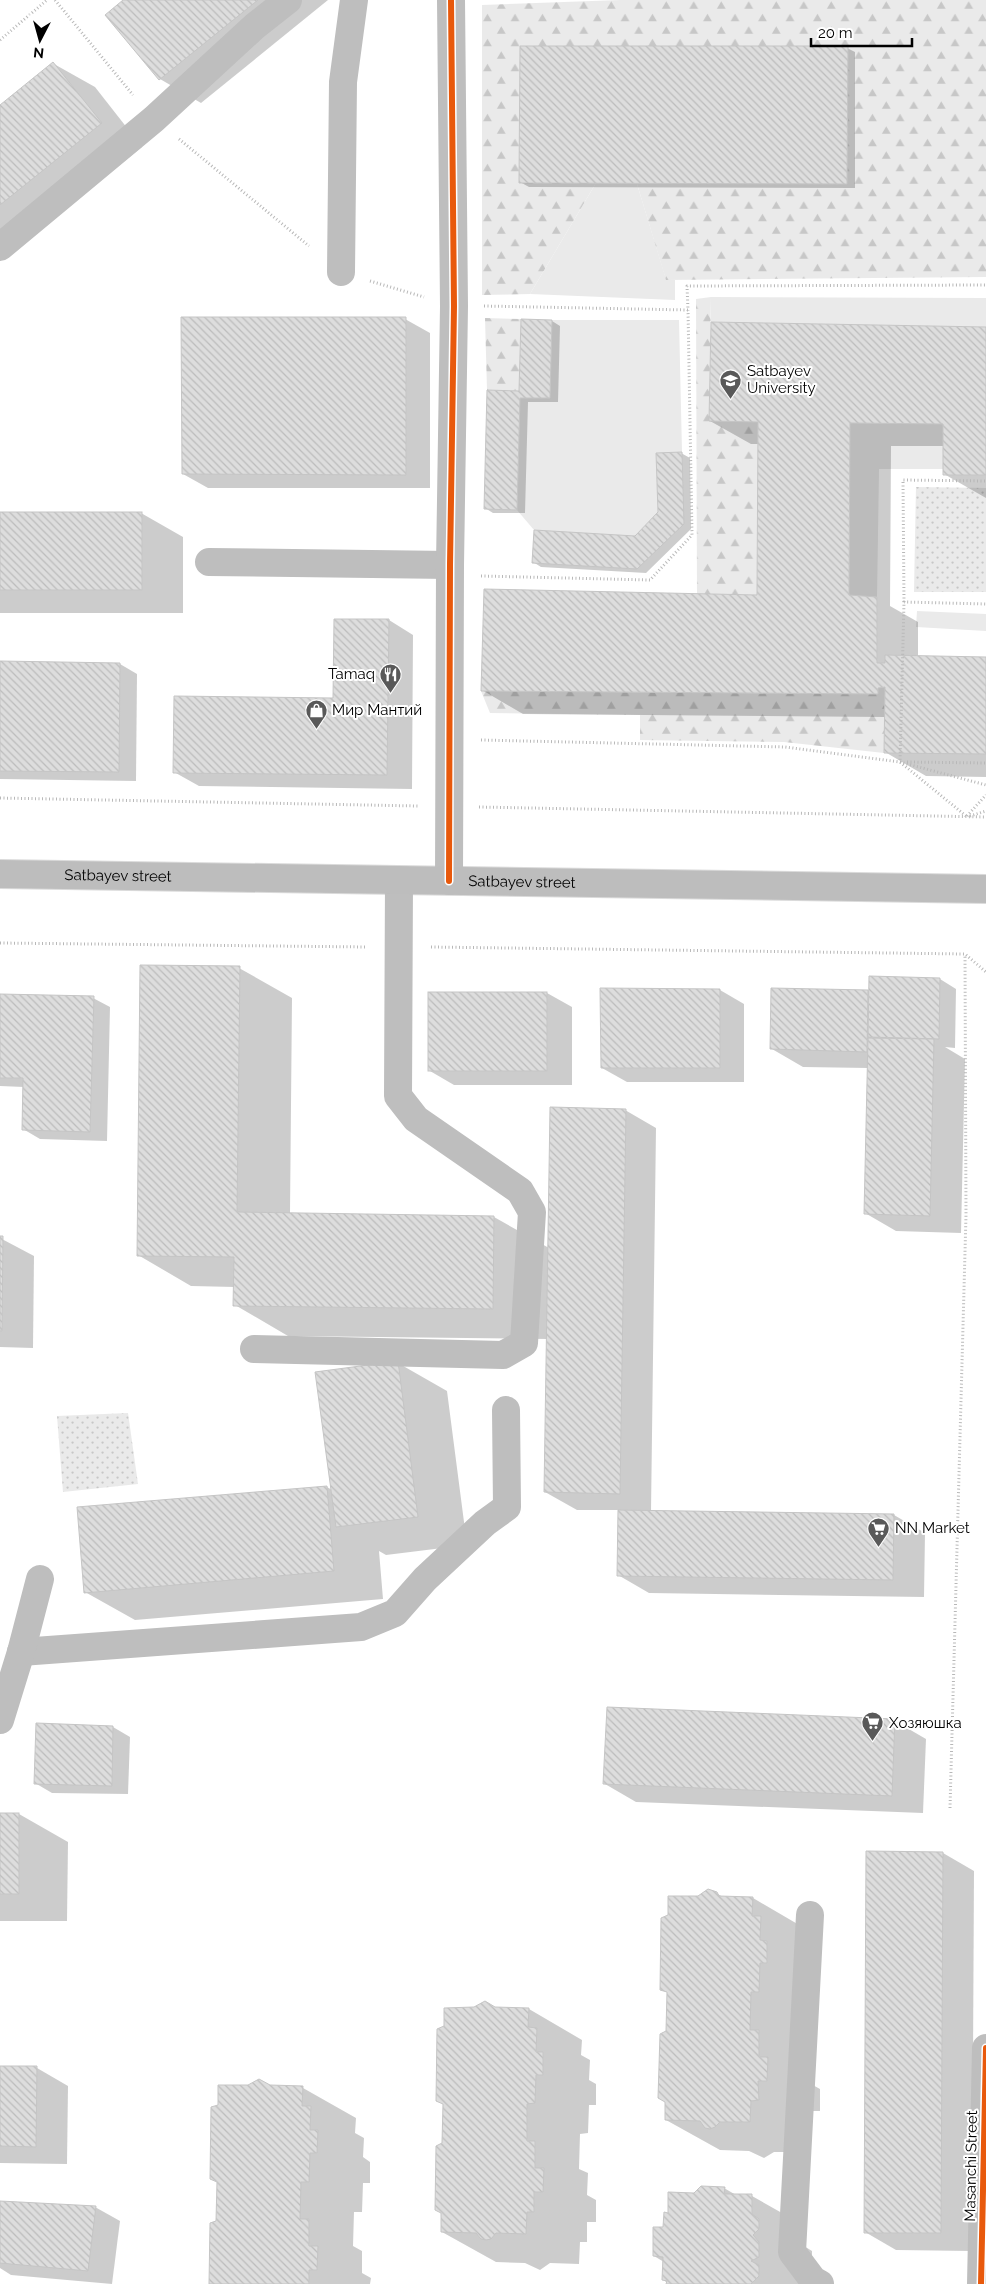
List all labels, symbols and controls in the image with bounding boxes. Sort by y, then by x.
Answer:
north arrow [15,15,65,65]
scale bar [811,15,912,47]
text: 20 m [818,24,853,42]
text: N [32,44,45,61]
place label: Satbayev University [747,362,816,397]
school or university icon: Satbayev University [719,368,743,399]
restaurant icon: Tamaq [379,662,403,693]
place label: Tamaq [328,665,375,683]
shop icon: Мир Мантий [304,698,328,729]
place label: Мир Мантий [332,701,422,719]
street label: Satbayev street [64,866,172,886]
street label: Satbayev street [468,872,576,892]
supermarket icon: NN Market [867,1516,891,1547]
place label: NN Market [895,1519,970,1537]
supermarket icon: Хозяюшка [861,1711,885,1742]
place label: Хозяюшка [889,1714,962,1732]
street label: Masanchi Street [961,2110,981,2222]

